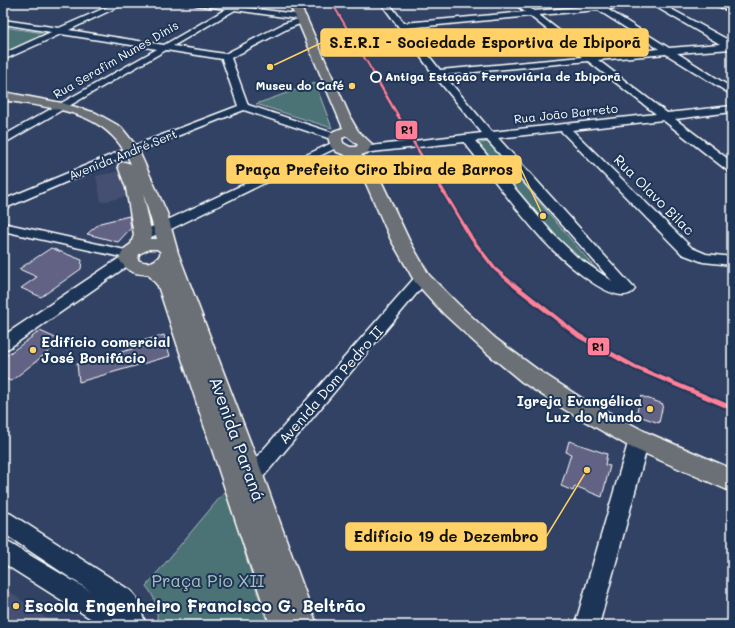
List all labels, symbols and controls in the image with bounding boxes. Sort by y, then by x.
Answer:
street label: Rua Serafim Nunes Dinis [50,17,181,102]
callout: S.E.R.I - Sociedade Esportiva de Ibiporã [321,29,648,56]
text: S.E.R.I - Sociedade Esportiva de Ibiporã [329,32,641,52]
place label: Antiga Estação Ferroviária de Ibiporã [385,68,621,84]
marker: Antiga Estação Ferroviária de Ibiporã [370,71,382,83]
place label: Museu do Café [256,77,344,93]
marker: Museu do Café [347,81,357,91]
street label: Rua João Barreto [513,100,619,126]
line badge: R1 [395,120,418,140]
text: R1 [401,122,413,137]
street label: Avenida André Sert [66,125,179,183]
street label: Rua Olavo Bilac [610,150,699,239]
callout: Praça Prefeito Ciro Ibira de Barros [227,156,521,183]
text: Praça Prefeito Ciro Ibira de Barros [235,159,513,179]
street label: Avenida Dom Pedro II [274,322,387,448]
place label: Edifício comercial José Bonifácio [41,332,170,367]
line badge: R1 [587,337,610,356]
text: R1 [592,339,604,354]
marker: Edifício comercial José Bonifácio [28,345,38,355]
street label: Avenida Paraná [205,373,271,504]
place label: Igreja Evangélica Luz do Mundo [517,391,642,426]
marker: Igreja Evangélica Luz do Mundo [645,404,655,414]
callout: Edifício 19 de Dezembro [346,523,546,550]
text: Edifício 19 de Dezembro [354,526,538,546]
park label: Praça Pio XII [152,569,264,591]
place label: Escola Engenheiro Francisco G. Beltrão [24,594,366,616]
marker: Escola Engenheiro Francisco G. Beltrão [11,601,21,611]

